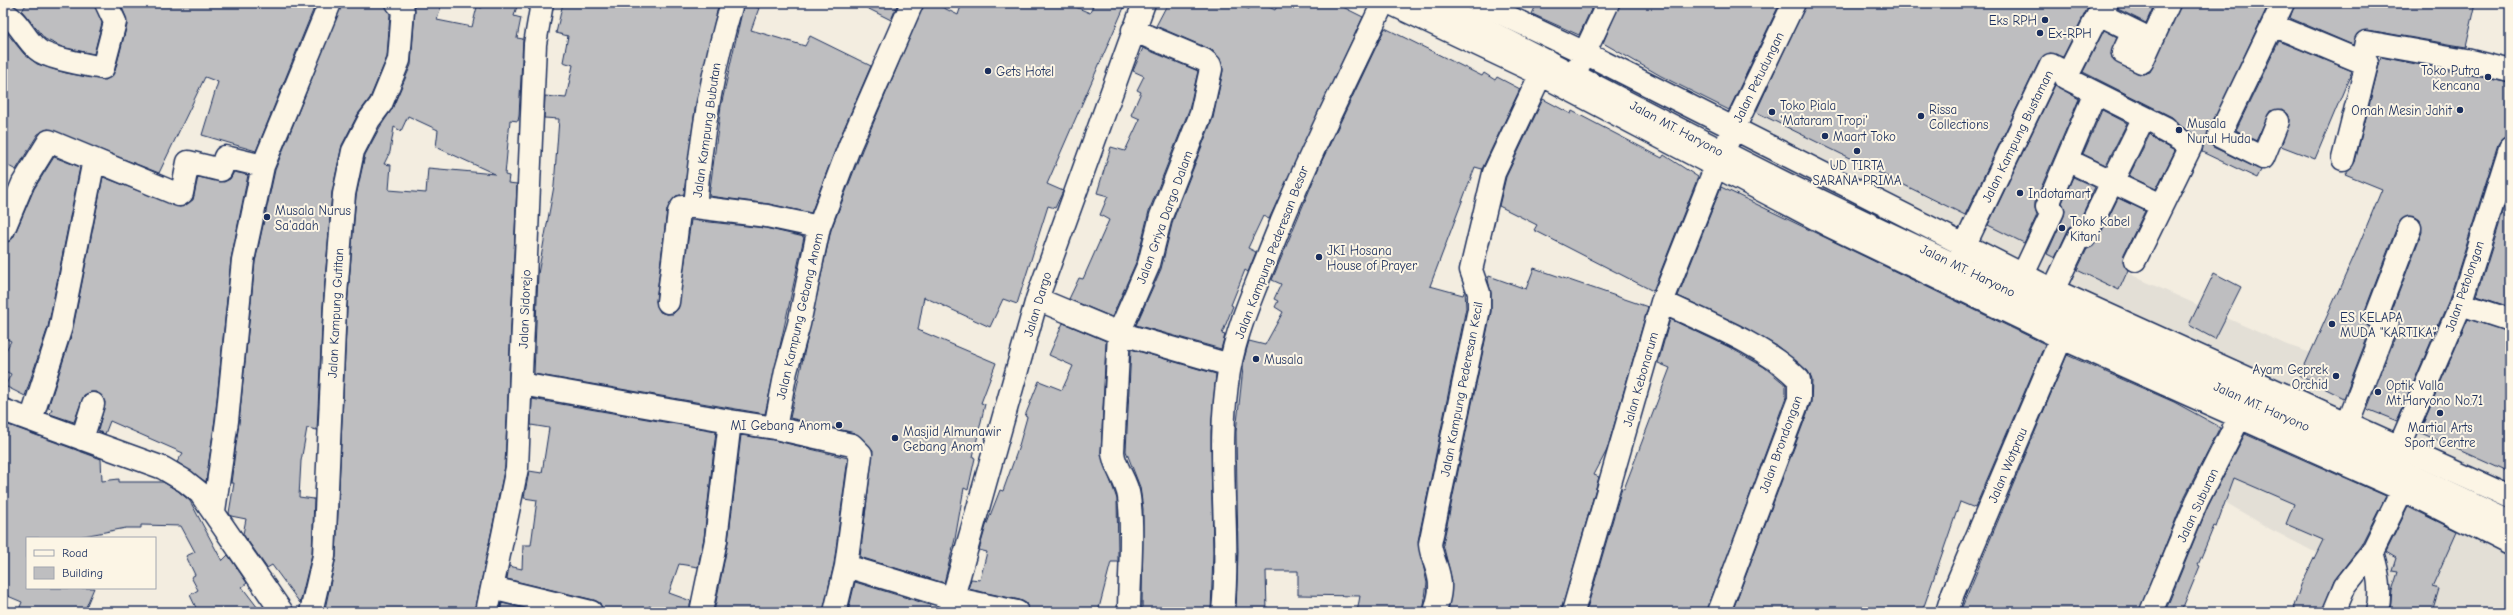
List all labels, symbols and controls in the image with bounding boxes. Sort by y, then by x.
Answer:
place label: Eks RPH [1989,13,2037,28]
marker: Eks RPH [2040,15,2050,25]
place label: Ex-RPH [2048,26,2092,41]
marker: Ex-RPH [2035,28,2045,38]
street label: Jalan Petudungan [1730,30,1787,125]
street label: Jalan Kampung Bubutan [690,62,723,198]
place label: Toko Putra Kencana [2421,63,2480,93]
place label: Gets Hotel [996,64,1054,79]
marker: Gets Hotel [983,66,993,76]
street label: Jalan Kampung Bustaman [1979,68,2056,205]
marker: Toko Putra Kencana [2483,72,2493,82]
street label: Jalan MT. Haryono [1628,97,1726,159]
place label: Toko Piala 'Mataram Tropi' [1780,98,1868,128]
place label: Rissa Collections [1929,102,1988,132]
place label: Omah Mesin Jahit [2351,103,2453,118]
marker: Omah Mesin Jahit [2455,105,2465,115]
marker: Toko Piala 'Mataram Tropi' [1767,107,1777,117]
marker: Rissa Collections [1916,111,1926,121]
place label: Musala Nurul Huda [2187,116,2251,146]
marker: Musala Nurul Huda [2174,125,2184,135]
place label: Maart Toko [1833,129,1896,144]
marker: Maart Toko [1820,131,1830,141]
marker: UD TIRTA SARANA PRIMA [1852,146,1862,156]
street label: Jalan Griya Dargo Dalam [1133,148,1196,286]
place label: UD TIRTA SARANA PRIMA [1812,158,1902,188]
street label: Jalan Kampung Pederesan Besar [1232,163,1312,341]
place label: Indotamart [2028,186,2092,201]
marker: Indotamart [2015,188,2025,198]
place label: Musala Nurus Sa'adah [275,203,351,233]
marker: Musala Nurus Sa'adah [262,212,272,222]
place label: Toko Kabel Kitani [2070,214,2130,244]
marker: Toko Kabel Kitani [2057,223,2067,233]
street label: Jalan Kampung Gebang Anom [773,231,826,401]
street label: Jalan Petolongan [2442,239,2487,333]
street label: Jalan MT. Haryono [1918,241,2018,300]
place label: JKI Hosana House of Prayer [1327,243,1418,273]
street label: Jalan Kampung Gutitan [325,248,346,378]
marker: JKI Hosana House of Prayer [1314,252,1324,262]
street label: Jalan Sidorejo [516,269,533,349]
street label: Jalan Dargo [1020,270,1055,338]
street label: Jalan Kampung Pederesan Kecil [1437,300,1486,478]
place label: ES KELAPA MUDA "KARTIKA" [2340,310,2436,340]
marker: ES KELAPA MUDA "KARTIKA" [2327,319,2337,329]
street label: Jalan Kebonarum [1620,330,1661,428]
place label: Musala [1264,352,1303,367]
marker: Musala [1251,354,1261,364]
place label: Ayam Geprek Orchid [2253,362,2329,392]
marker: Ayam Geprek Orchid [2331,371,2341,381]
place label: Optik Valla Mt.Haryono No.71 [2386,378,2483,408]
street label: Jalan MT. Haryono [2211,379,2312,434]
marker: Optik Valla Mt.Haryono No.71 [2373,387,2383,397]
street label: Jalan Brondongan [1756,393,1805,495]
marker: Martial Arts Sport Centre [2435,408,2445,418]
place label: MI Gebang Anom [730,418,831,433]
marker: MI Gebang Anom [834,420,844,430]
place label: Martial Arts Sport Centre [2404,420,2476,450]
place label: Masjid Almunawir Gebang Anom [903,424,1002,454]
street label: Jalan Wotprau [1985,425,2030,505]
marker: Masjid Almunawir Gebang Anom [890,433,900,443]
street label: Jalan Suburan [2174,466,2221,545]
legend [26,537,156,589]
text: Road [62,546,88,560]
text: Building [62,566,103,580]

